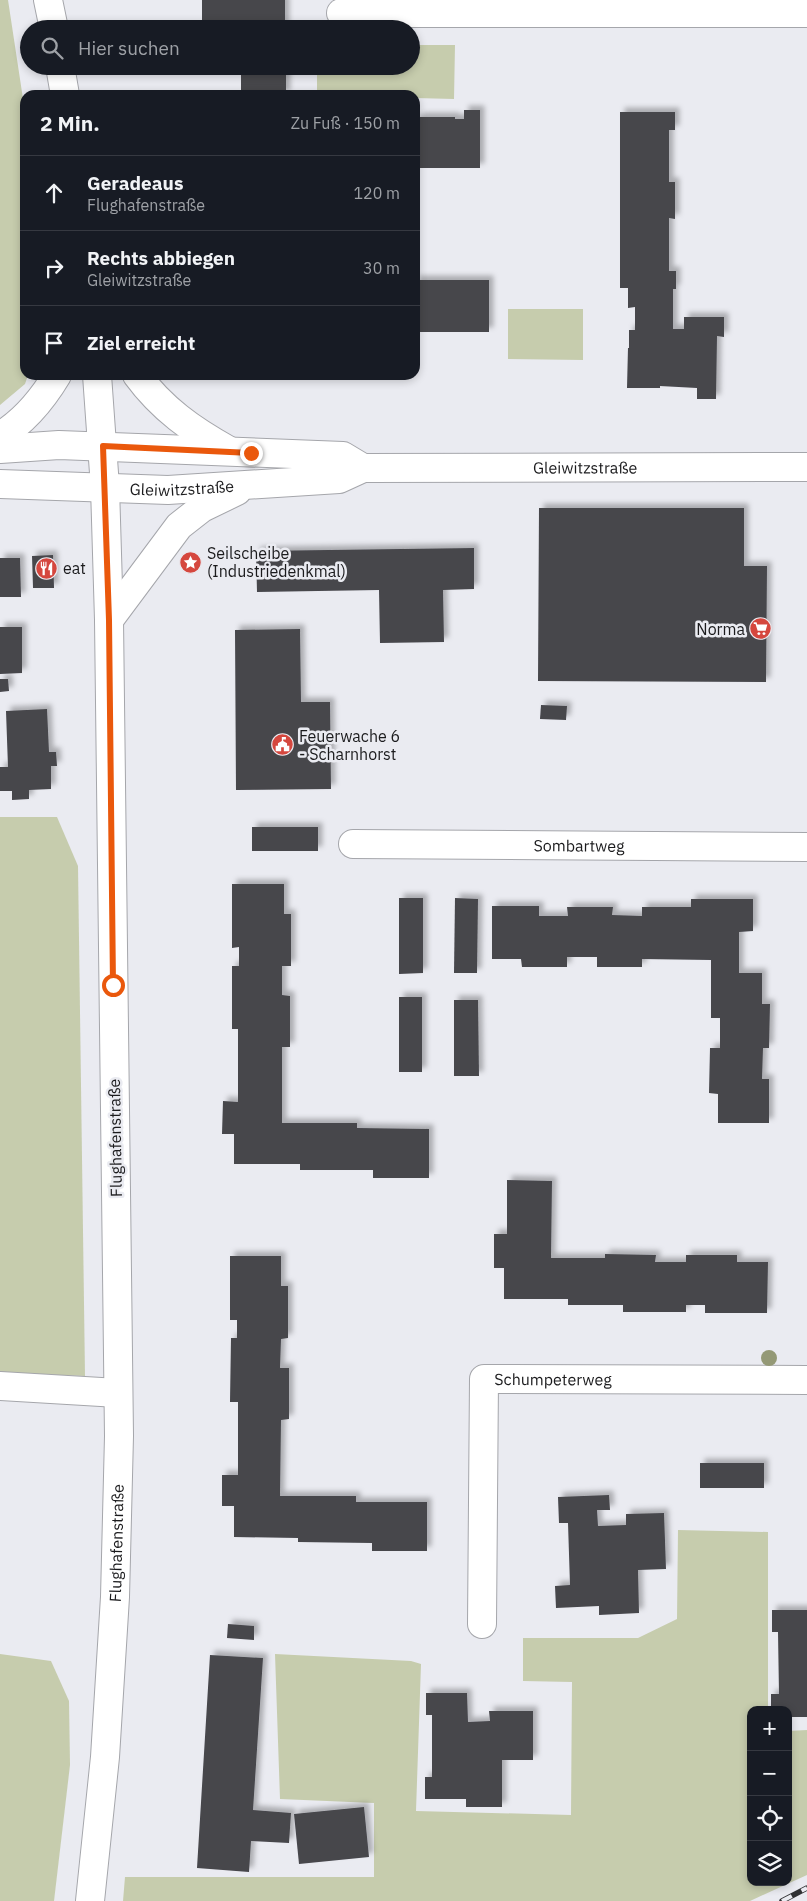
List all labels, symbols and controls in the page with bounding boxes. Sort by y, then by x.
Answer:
search box [20,20,420,75]
icon: search [38,34,66,62]
text: Hier suchen [78,36,180,60]
text: 2 Min. [40,109,100,137]
text: Zu Fuß · 150 m [291,113,400,133]
text: Geradeaus [87,171,184,195]
icon: ahead [40,179,68,207]
text: 120 m [353,183,400,203]
text: Flughafenstraße [87,195,205,215]
text: Rechts abbiegen [87,246,235,270]
icon: right [40,254,68,282]
text: 30 m [363,258,400,278]
text: Gleiwitzstraße [87,270,191,290]
icon: arrive [40,329,68,357]
text: Ziel erreicht [87,331,195,355]
route end [240,442,263,465]
street label: Gleiwitzstraße [533,457,638,478]
street label: Gleiwitzstraße [129,476,235,500]
place label: Seilscheibe (Industriedenkmal) [207,543,346,581]
place icon: Seilscheibe (Industriedenkmal) [179,550,203,574]
restaurant icon: eat [35,556,59,580]
place label: eat [63,558,86,578]
supermarket icon: Norma [749,617,773,641]
place label: Norma [696,619,745,639]
place label: Feuerwache 6 - Scharnhorst [299,726,400,764]
public building icon: Feuerwache 6 - Scharnhorst [271,733,295,757]
street label: Sombartweg [533,835,625,856]
route start [102,974,125,997]
street label: Flughafenstraße [104,1079,126,1197]
street label: Schumpeterweg [494,1369,612,1389]
street label: Flughafenstraße [105,1484,128,1603]
map controls [747,1706,792,1886]
button: + [747,1706,792,1751]
button: − [747,1751,792,1796]
button: locate [747,1796,792,1841]
button: layers [747,1841,792,1886]

